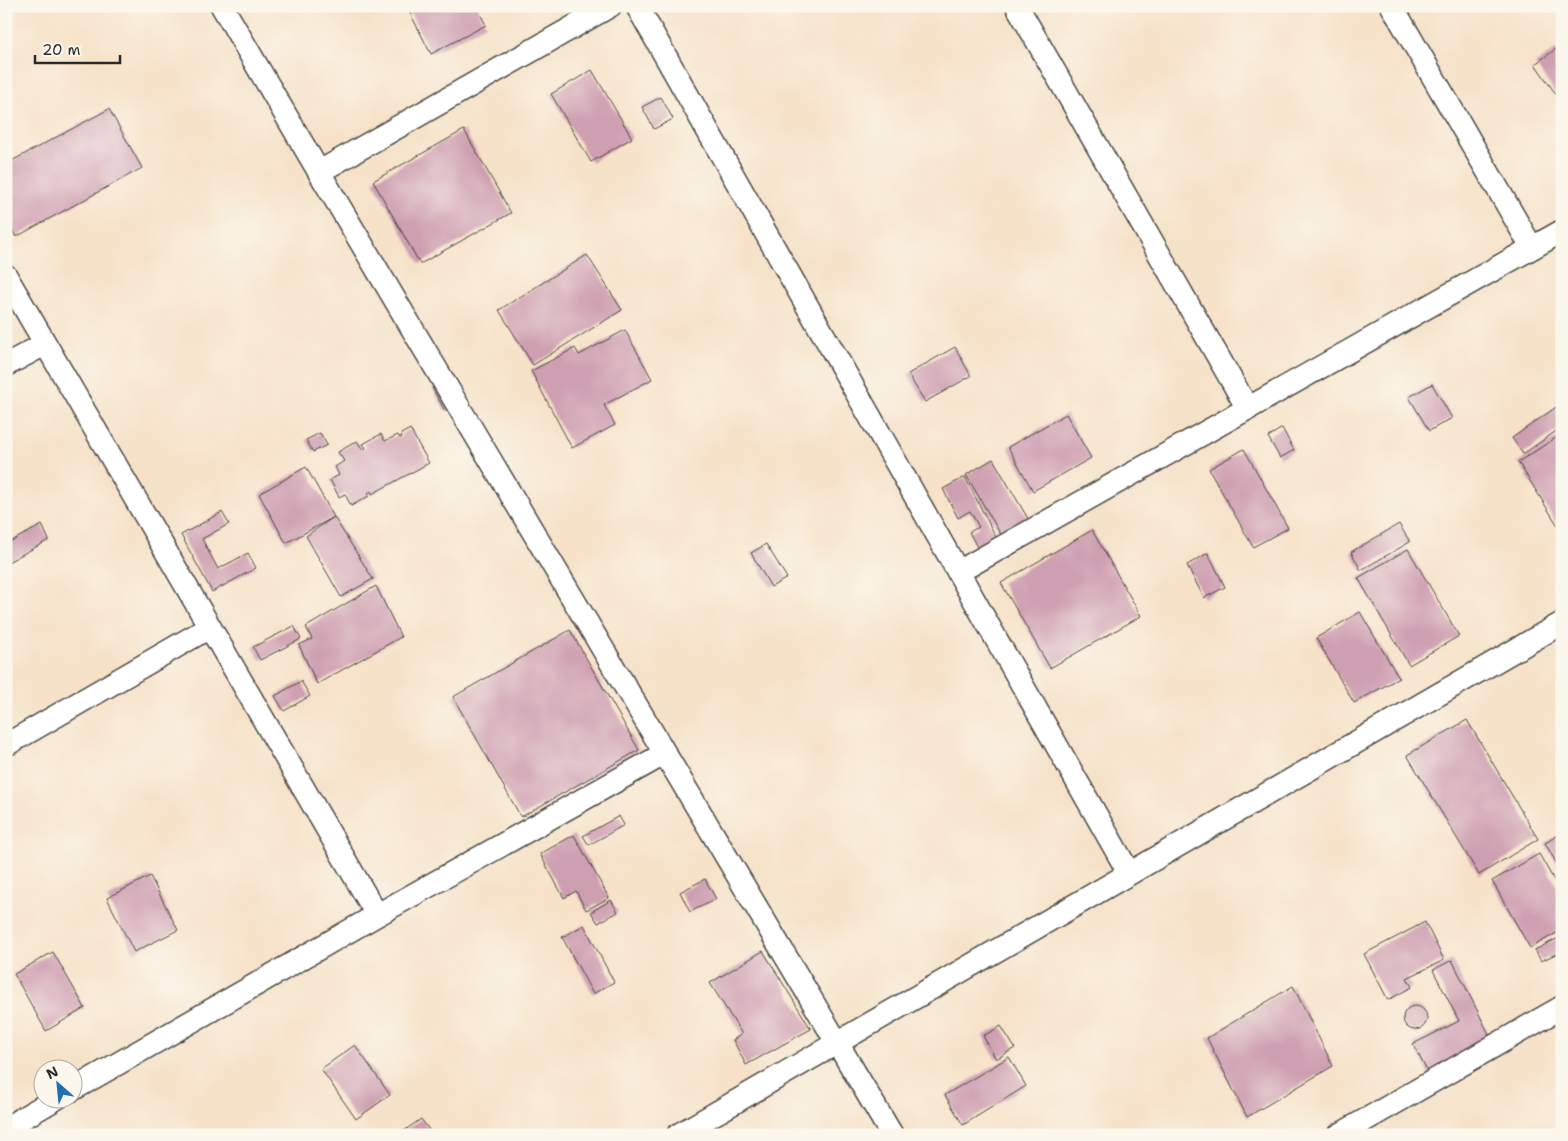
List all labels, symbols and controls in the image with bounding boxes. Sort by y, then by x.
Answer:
scale bar [35,32,120,64]
text: 20 m [42,40,81,60]
north arrow [32,1058,82,1108]
text: N [43,1062,61,1083]

